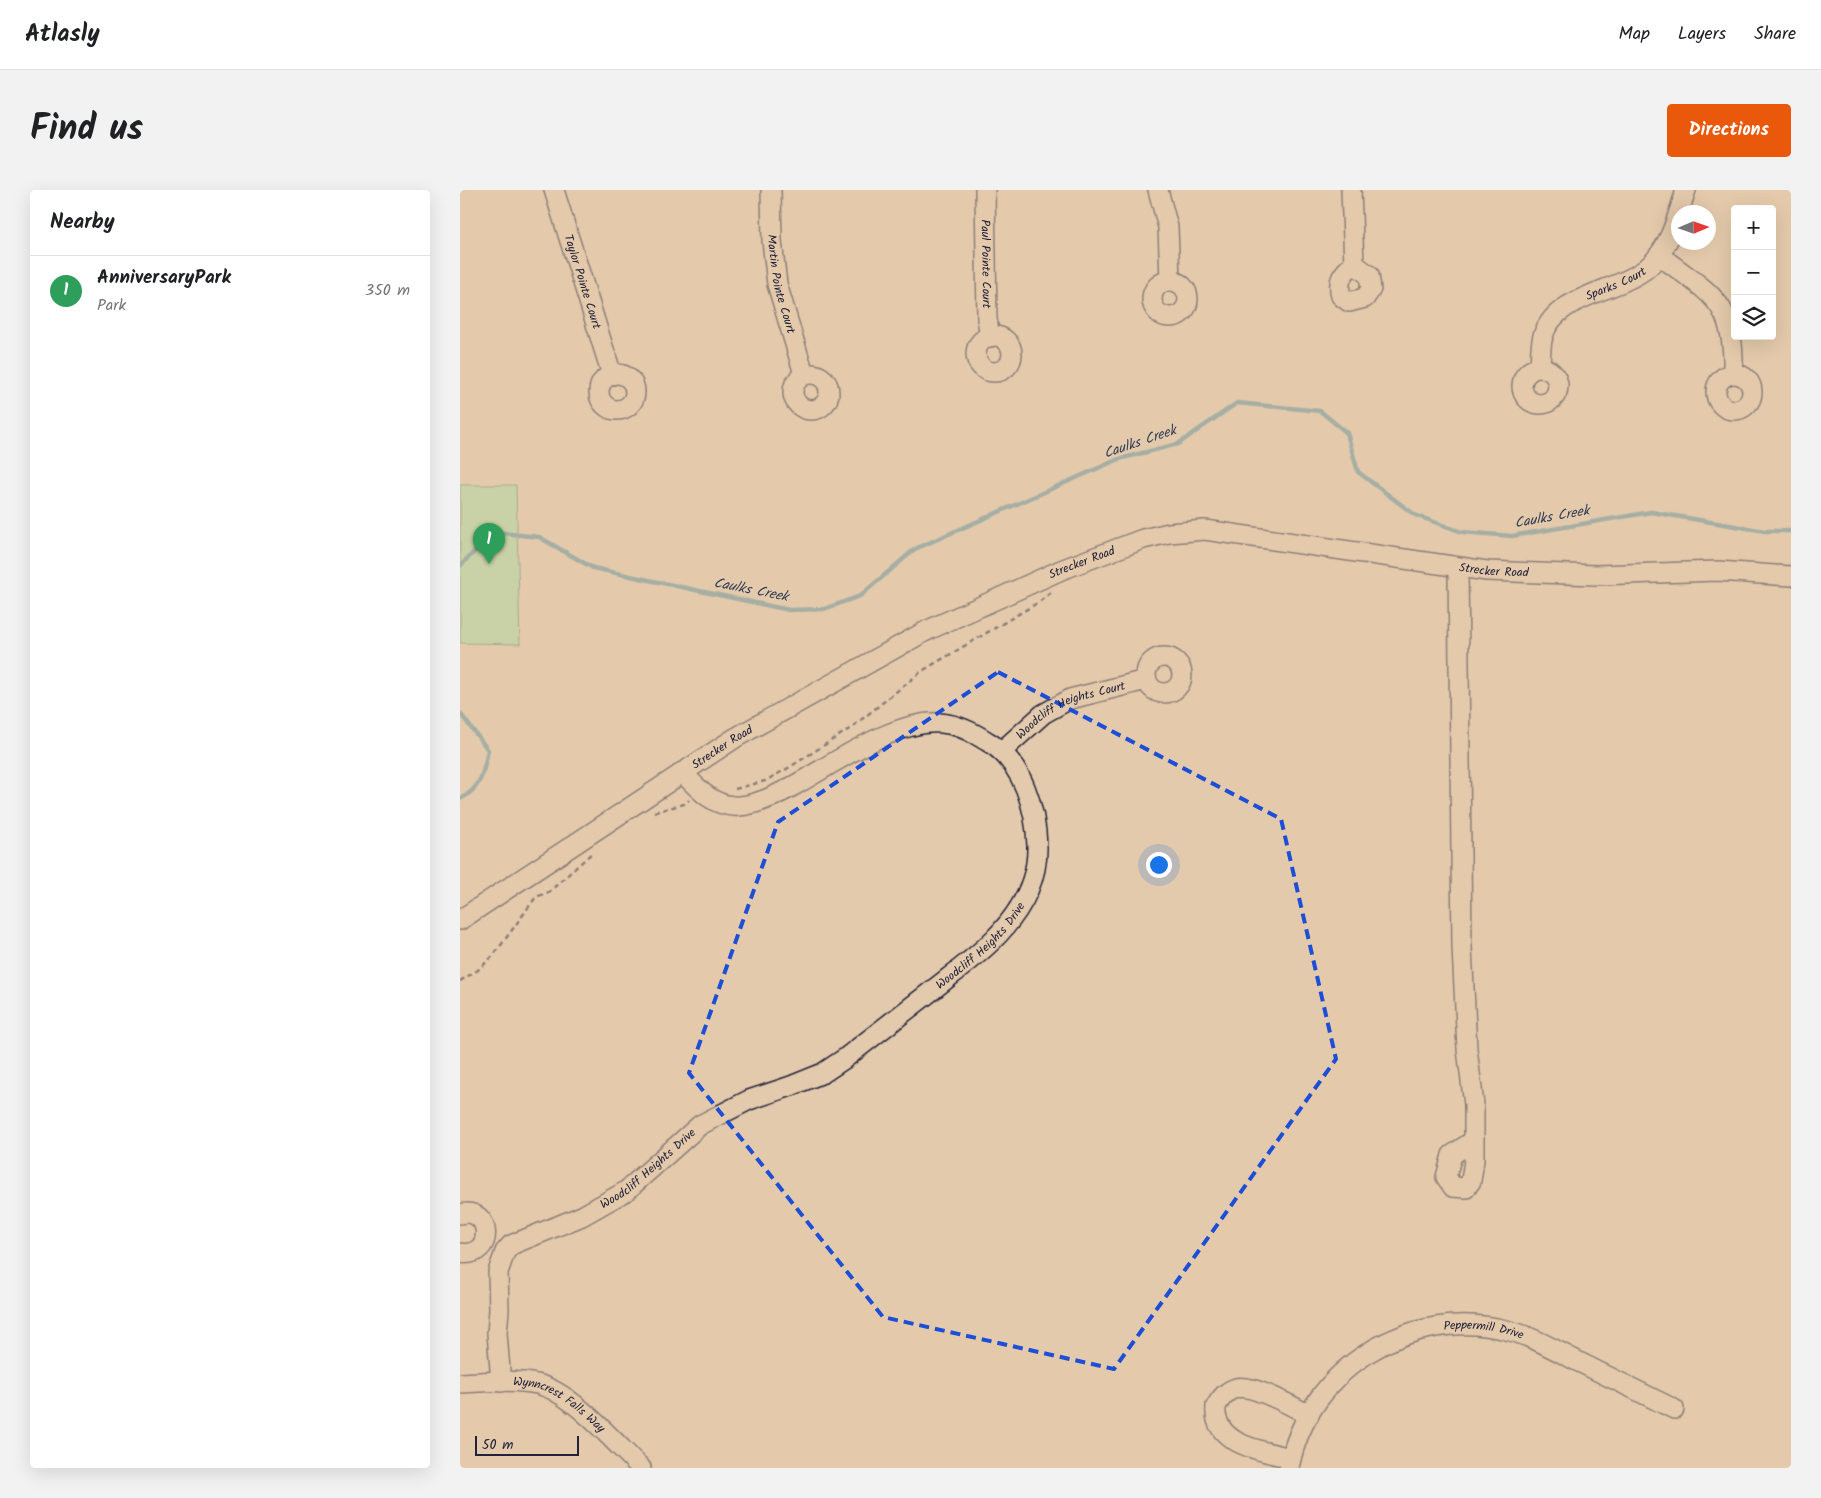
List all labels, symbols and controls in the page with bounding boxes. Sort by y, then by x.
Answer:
text: Atlasly [25,15,100,54]
text: Map [1619,20,1650,49]
text: Layers [1678,20,1726,49]
text: Share [1754,20,1796,49]
text: Find us [30,102,143,158]
button: Directions [1667,104,1791,157]
north arrow [1671,205,1716,250]
map controls [1731,205,1776,340]
button: + [1731,205,1776,250]
text: Nearby [50,206,115,239]
street label: Paul Pointe Court [976,219,996,309]
street label: Taylor Pointe Court [559,232,607,332]
street label: Martin Pointe Court [762,234,801,336]
button: − [1731,250,1776,295]
street label: Sparks Court [1583,262,1650,305]
text: AnniversaryPark [97,263,231,293]
text: 1 [64,278,68,303]
text: 350 m [365,278,410,303]
text: Park [97,293,126,318]
button: layers [1731,295,1776,340]
water label: Caulks Creek [1101,419,1182,465]
water label: Caulks Creek [1513,499,1593,534]
pin: 1 [473,523,505,564]
street label: Strecker Road [1046,541,1119,584]
street label: Strecker Road [1458,558,1530,582]
water label: Caulks Creek [712,572,793,608]
street label: Woodcliff Heights Court [1011,676,1128,744]
street label: Strecker Road [688,720,757,774]
your location [1146,852,1172,878]
street label: Woodcliff Heights Drive [931,898,1030,994]
street label: Woodcliff Heights Drive [596,1123,700,1213]
street label: Peppermill Drive [1443,1315,1527,1344]
street label: Wynncrest Falls Way [513,1372,610,1437]
scale bar [475,1433,579,1456]
text: 50 m [482,1434,513,1456]

